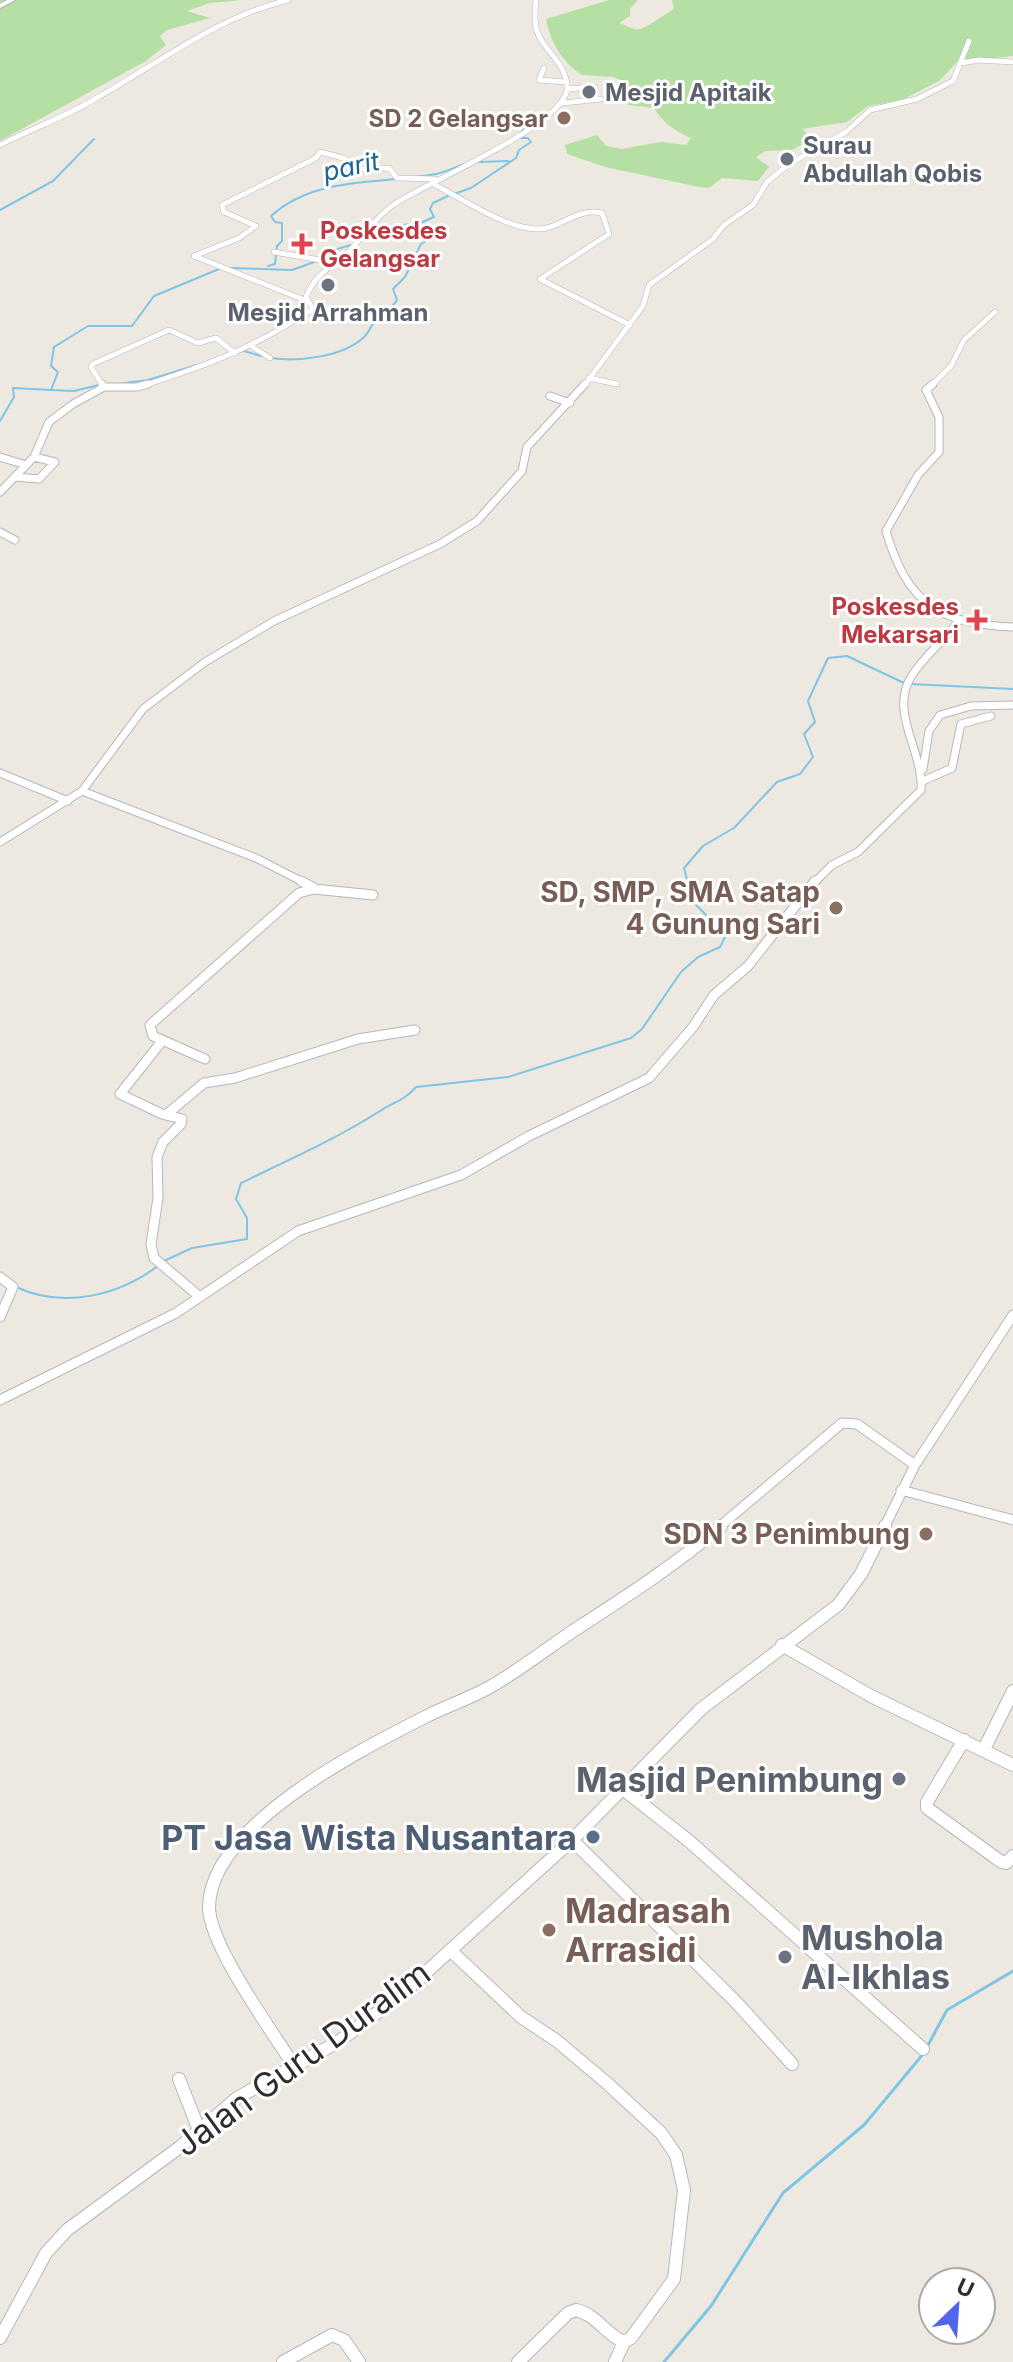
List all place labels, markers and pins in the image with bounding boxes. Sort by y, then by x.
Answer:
place label: Mesjid Apitaik [605,78,772,107]
marker: Mesjid Apitaik [580,83,598,101]
place label: SD 2 Gelangsar [368,104,548,133]
marker: SD 2 Gelangsar [555,109,573,127]
place label: Surau Abdullah Qobis [803,131,982,188]
marker: Surau Abdullah Qobis [778,150,796,168]
place label: Poskesdes Gelangsar [320,216,448,273]
marker: Poskesdes Gelangsar [291,233,313,255]
marker: Mesjid Arrahman [319,276,337,294]
place label: Mesjid Arrahman [228,298,428,327]
place label: Poskesdes Mekarsari [832,592,959,649]
marker: Poskesdes Mekarsari [966,609,988,631]
place label: SD, SMP, SMA Satap 4 Gunung Sari [540,875,820,941]
marker: SD, SMP, SMA Satap 4 Gunung Sari [827,899,845,917]
place label: SDN 3 Penimbung [663,1517,910,1551]
marker: SDN 3 Penimbung [917,1525,935,1543]
place label: Masjid Penimbung [576,1759,883,1800]
marker: Masjid Penimbung [890,1770,908,1788]
place label: PT Jasa Wista Nusantara [161,1817,577,1858]
marker: PT Jasa Wista Nusantara [584,1828,602,1846]
place label: Madrasah Arrasidi [565,1890,731,1970]
place label: Mushola Al-Ikhlas [801,1917,950,1997]
marker: Madrasah Arrasidi [540,1921,558,1939]
marker: Mushola Al-Ikhlas [776,1948,794,1966]

